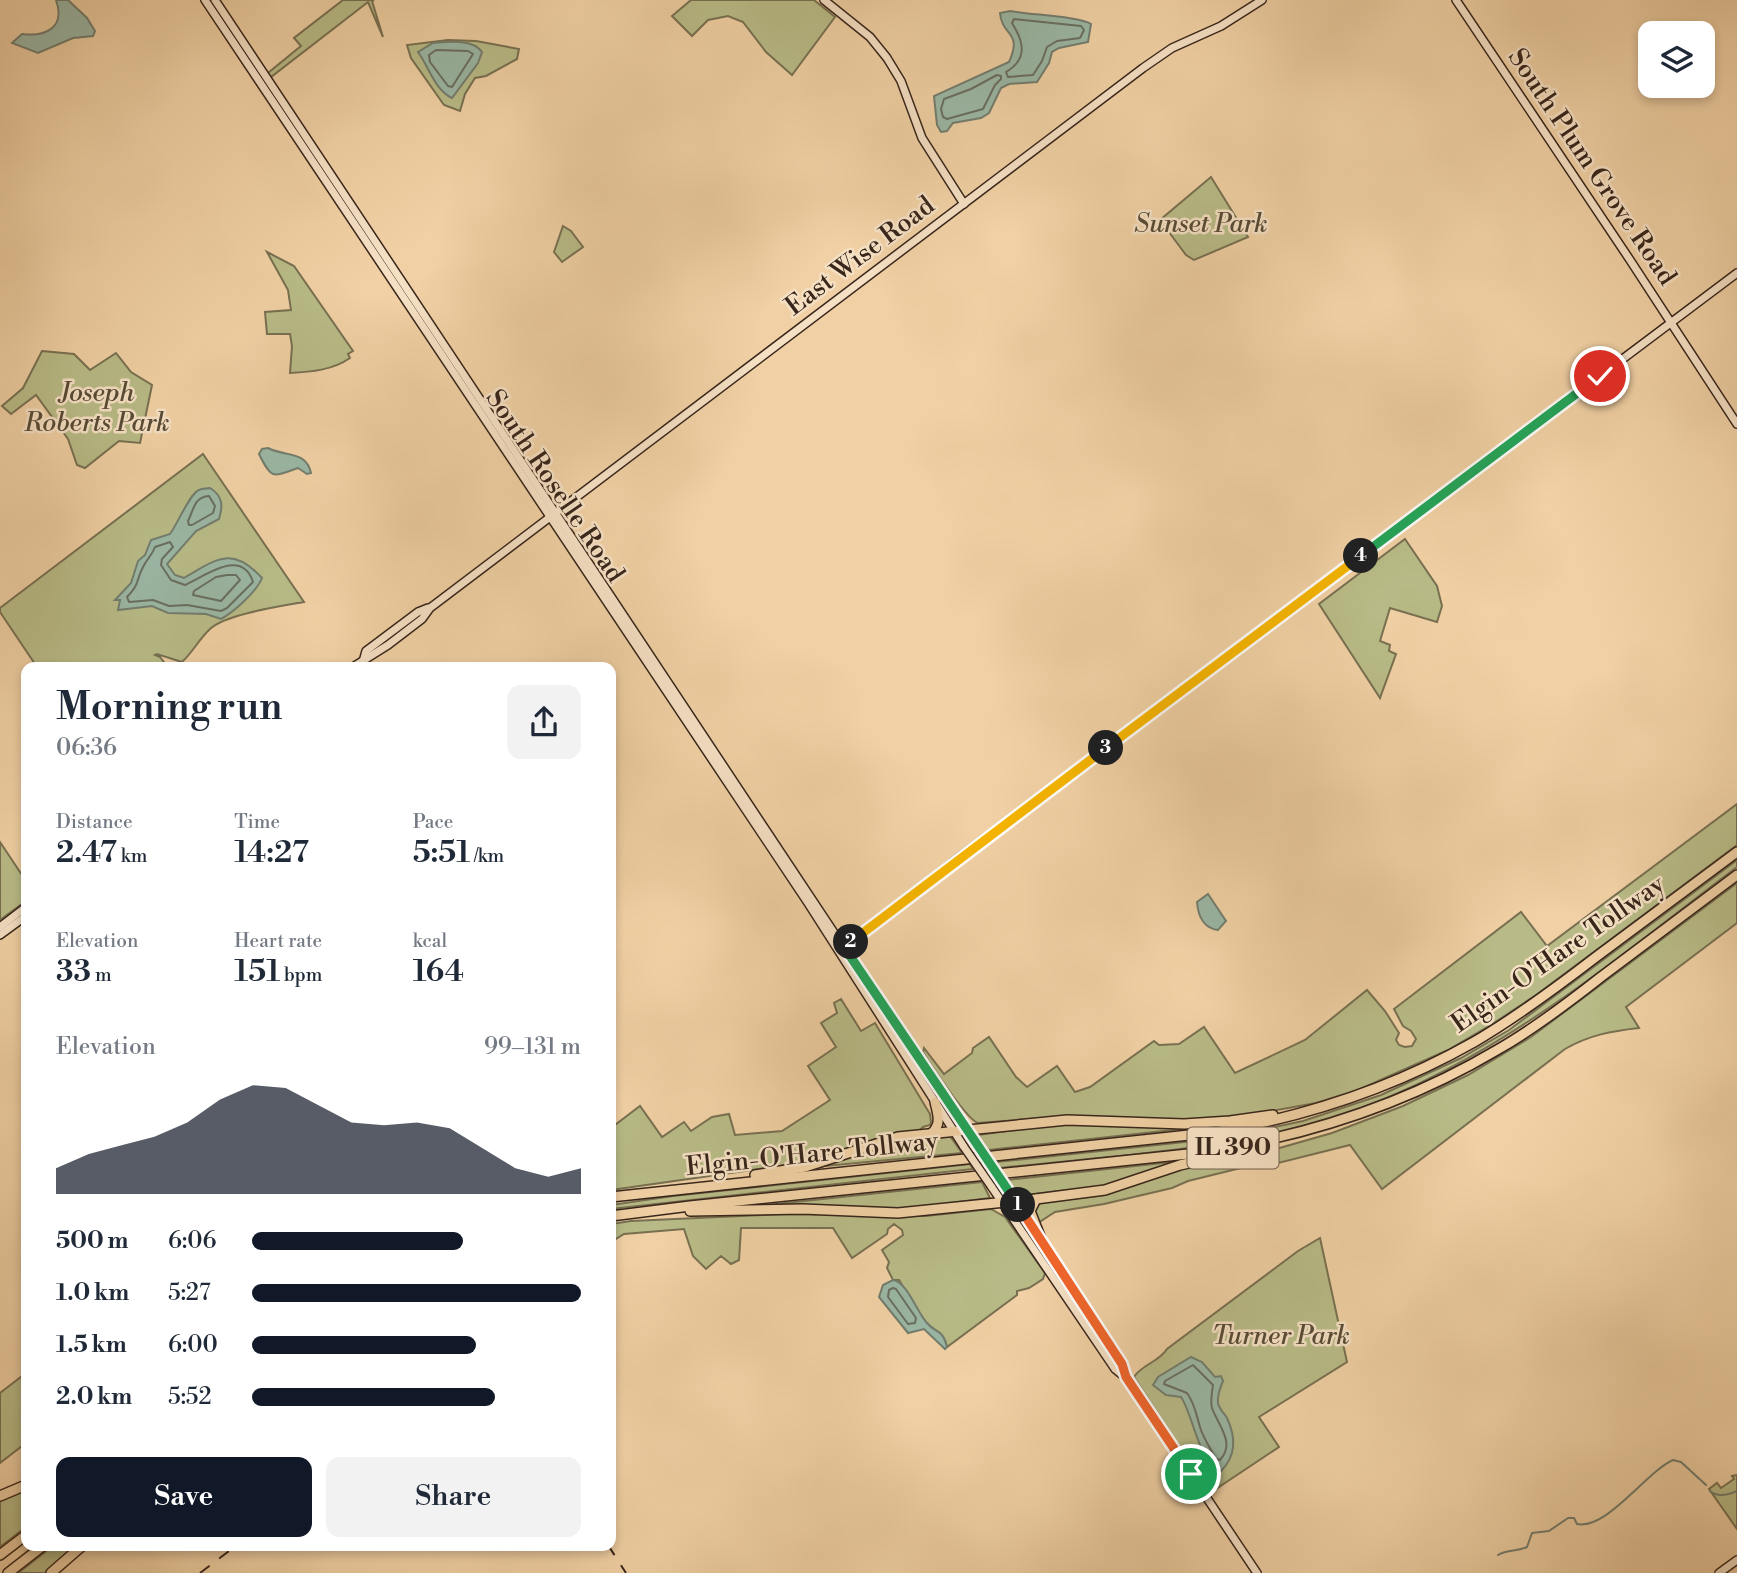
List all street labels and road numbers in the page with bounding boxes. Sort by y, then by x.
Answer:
street label: South Plum Grove Road [1501,43,1683,292]
street label: East Wise Road [779,189,941,323]
street label: South Roselle Road [479,383,632,589]
street label: Elgin-O'Hare Tollway [1445,868,1671,1040]
street label: Elgin-O'Hare Tollway [684,1125,940,1183]
road number: IL 390 [1188,1128,1278,1168]

